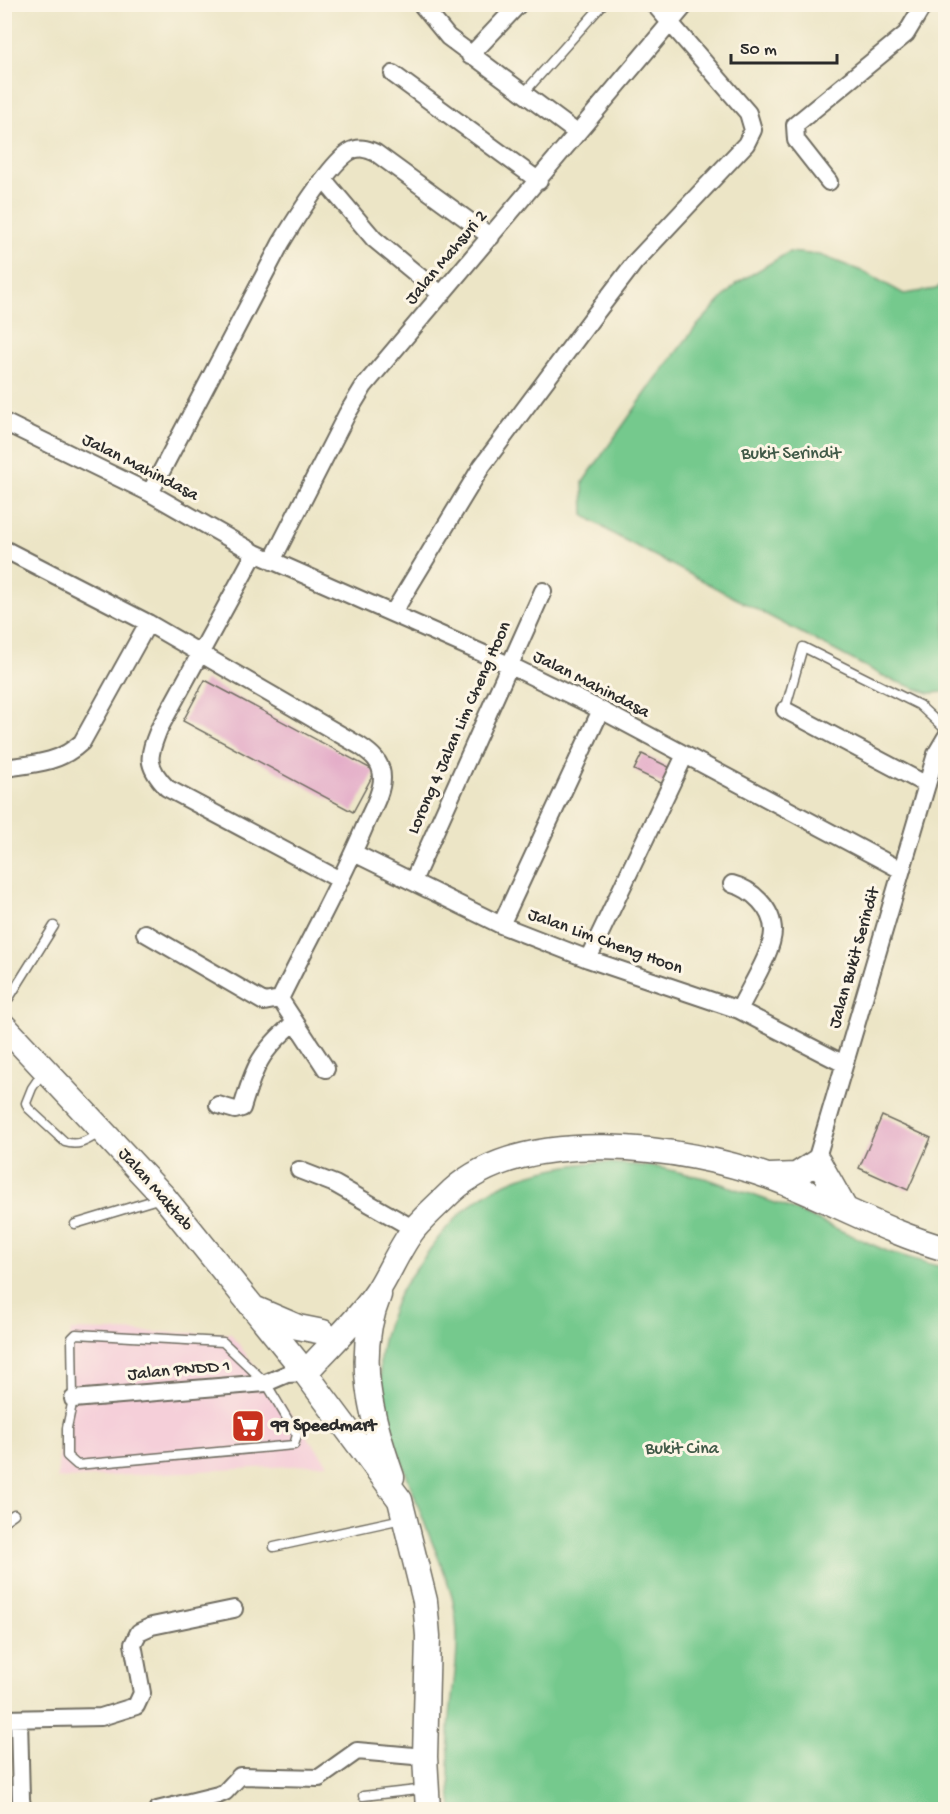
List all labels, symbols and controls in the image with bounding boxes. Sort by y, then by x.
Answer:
scale bar [731,27,838,65]
text: 50 m [740,40,777,61]
street label: Jalan Mahsuri 2 [401,206,493,310]
street label: Jalan Mahindasa [78,430,203,507]
park label: Bukit Serindit [740,444,842,465]
street label: Lorong 4 Jalan Lim Cheng Hoon [404,618,517,838]
street label: Jalan Mahindasa [529,647,654,724]
street label: Jalan Bukit Serindit [825,883,886,1031]
street label: Jalan Lim Cheng Hoon [525,904,686,980]
street label: Jalan Maktab [113,1144,197,1236]
street label: Jalan PNDD 1 [127,1356,231,1386]
supermarket icon: 99 Speedmart [230,1408,266,1444]
place label: 99 Speedmart [270,1416,378,1437]
park label: Bukit Cina [644,1439,720,1460]

